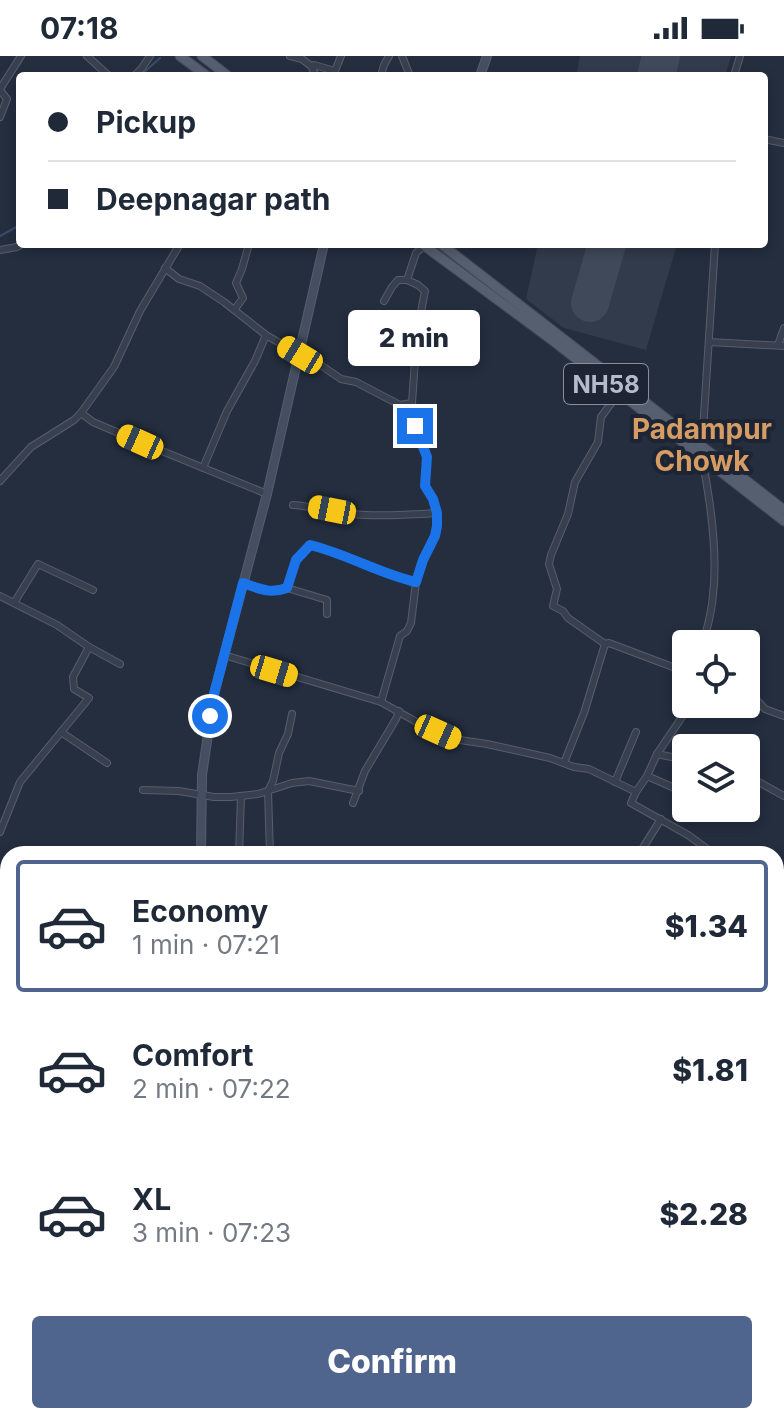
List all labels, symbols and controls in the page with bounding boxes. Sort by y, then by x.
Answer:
text: 07:18 [40,10,119,46]
text: Pickup [96,104,196,140]
text: Deepnagar path [96,181,330,217]
callout: 2 min [349,310,481,366]
text: 2 min [379,322,449,353]
car [273,332,327,378]
road number: NH58 [564,364,648,404]
route end [397,408,433,444]
district label: Padampur Chowk [632,412,772,478]
car [113,421,167,463]
car [306,494,358,526]
map controls [672,630,760,822]
button: locate [672,630,760,718]
car [248,653,300,689]
route start [192,698,228,734]
car [411,711,465,753]
button: layers [672,734,760,822]
icon: car [36,890,108,962]
text: Economy [132,893,268,929]
text: $1.34 [665,908,748,944]
text: 1 min · 07:21 [132,929,280,960]
icon: car [36,1034,108,1106]
text: Comfort [132,1037,253,1073]
text: $1.81 [672,1052,748,1088]
text: 2 min · 07:22 [132,1073,291,1104]
icon: car [36,1178,108,1250]
text: XL [132,1181,171,1217]
text: $2.28 [659,1196,748,1232]
text: 3 min · 07:23 [132,1217,291,1248]
button: Confirm [32,1316,752,1408]

